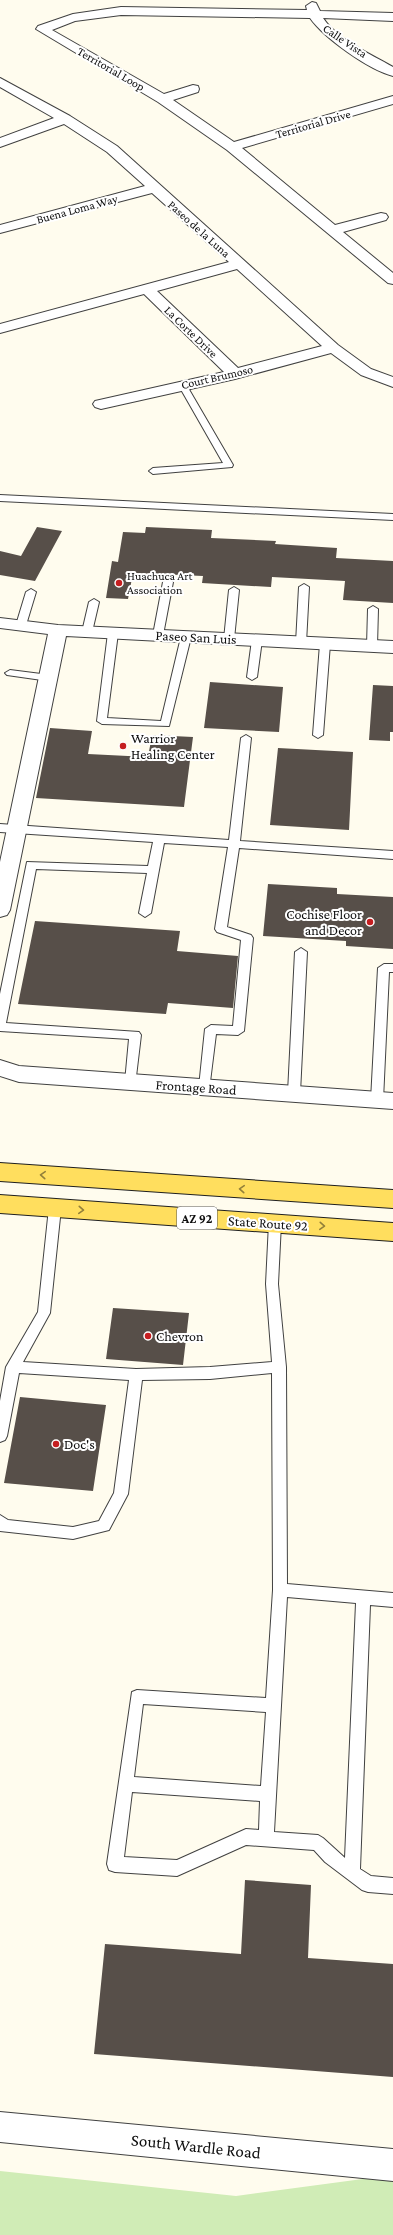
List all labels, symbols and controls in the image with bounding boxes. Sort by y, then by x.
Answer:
street label: Calle Vista [320,21,370,61]
street label: Territorial Loop [75,44,147,94]
street label: Territorial Drive [274,107,352,141]
street label: Buena Loma Way [35,191,120,227]
street label: Paseo de la Luna [165,197,233,261]
street label: La Corte Drive [161,303,221,361]
street label: Court Brumoso [180,362,254,392]
place label: Huachuca Art Association [127,569,193,597]
marker: Huachuca Art Association [114,578,124,588]
street label: Paseo San Luis [155,627,237,647]
place label: Warrior Healing Center [131,730,215,762]
marker: Warrior Healing Center [118,741,128,751]
place label: Cochise Floor and Decor [286,906,362,938]
marker: Cochise Floor and Decor [365,917,375,927]
street label: Frontage Road [155,1076,238,1098]
one-way arrow [40,1171,46,1180]
one-way arrow [239,1184,245,1193]
one-way arrow [78,1205,84,1214]
road number: AZ 92 [177,1207,217,1229]
street label: State Route 92 [228,1212,309,1234]
one-way arrow [319,1222,325,1231]
place label: Chevron [156,1328,204,1344]
marker: Chevron [143,1331,153,1341]
place label: Doc's [64,1436,95,1452]
marker: Doc's [51,1439,61,1449]
street label: South Wardle Road [130,2130,262,2163]

